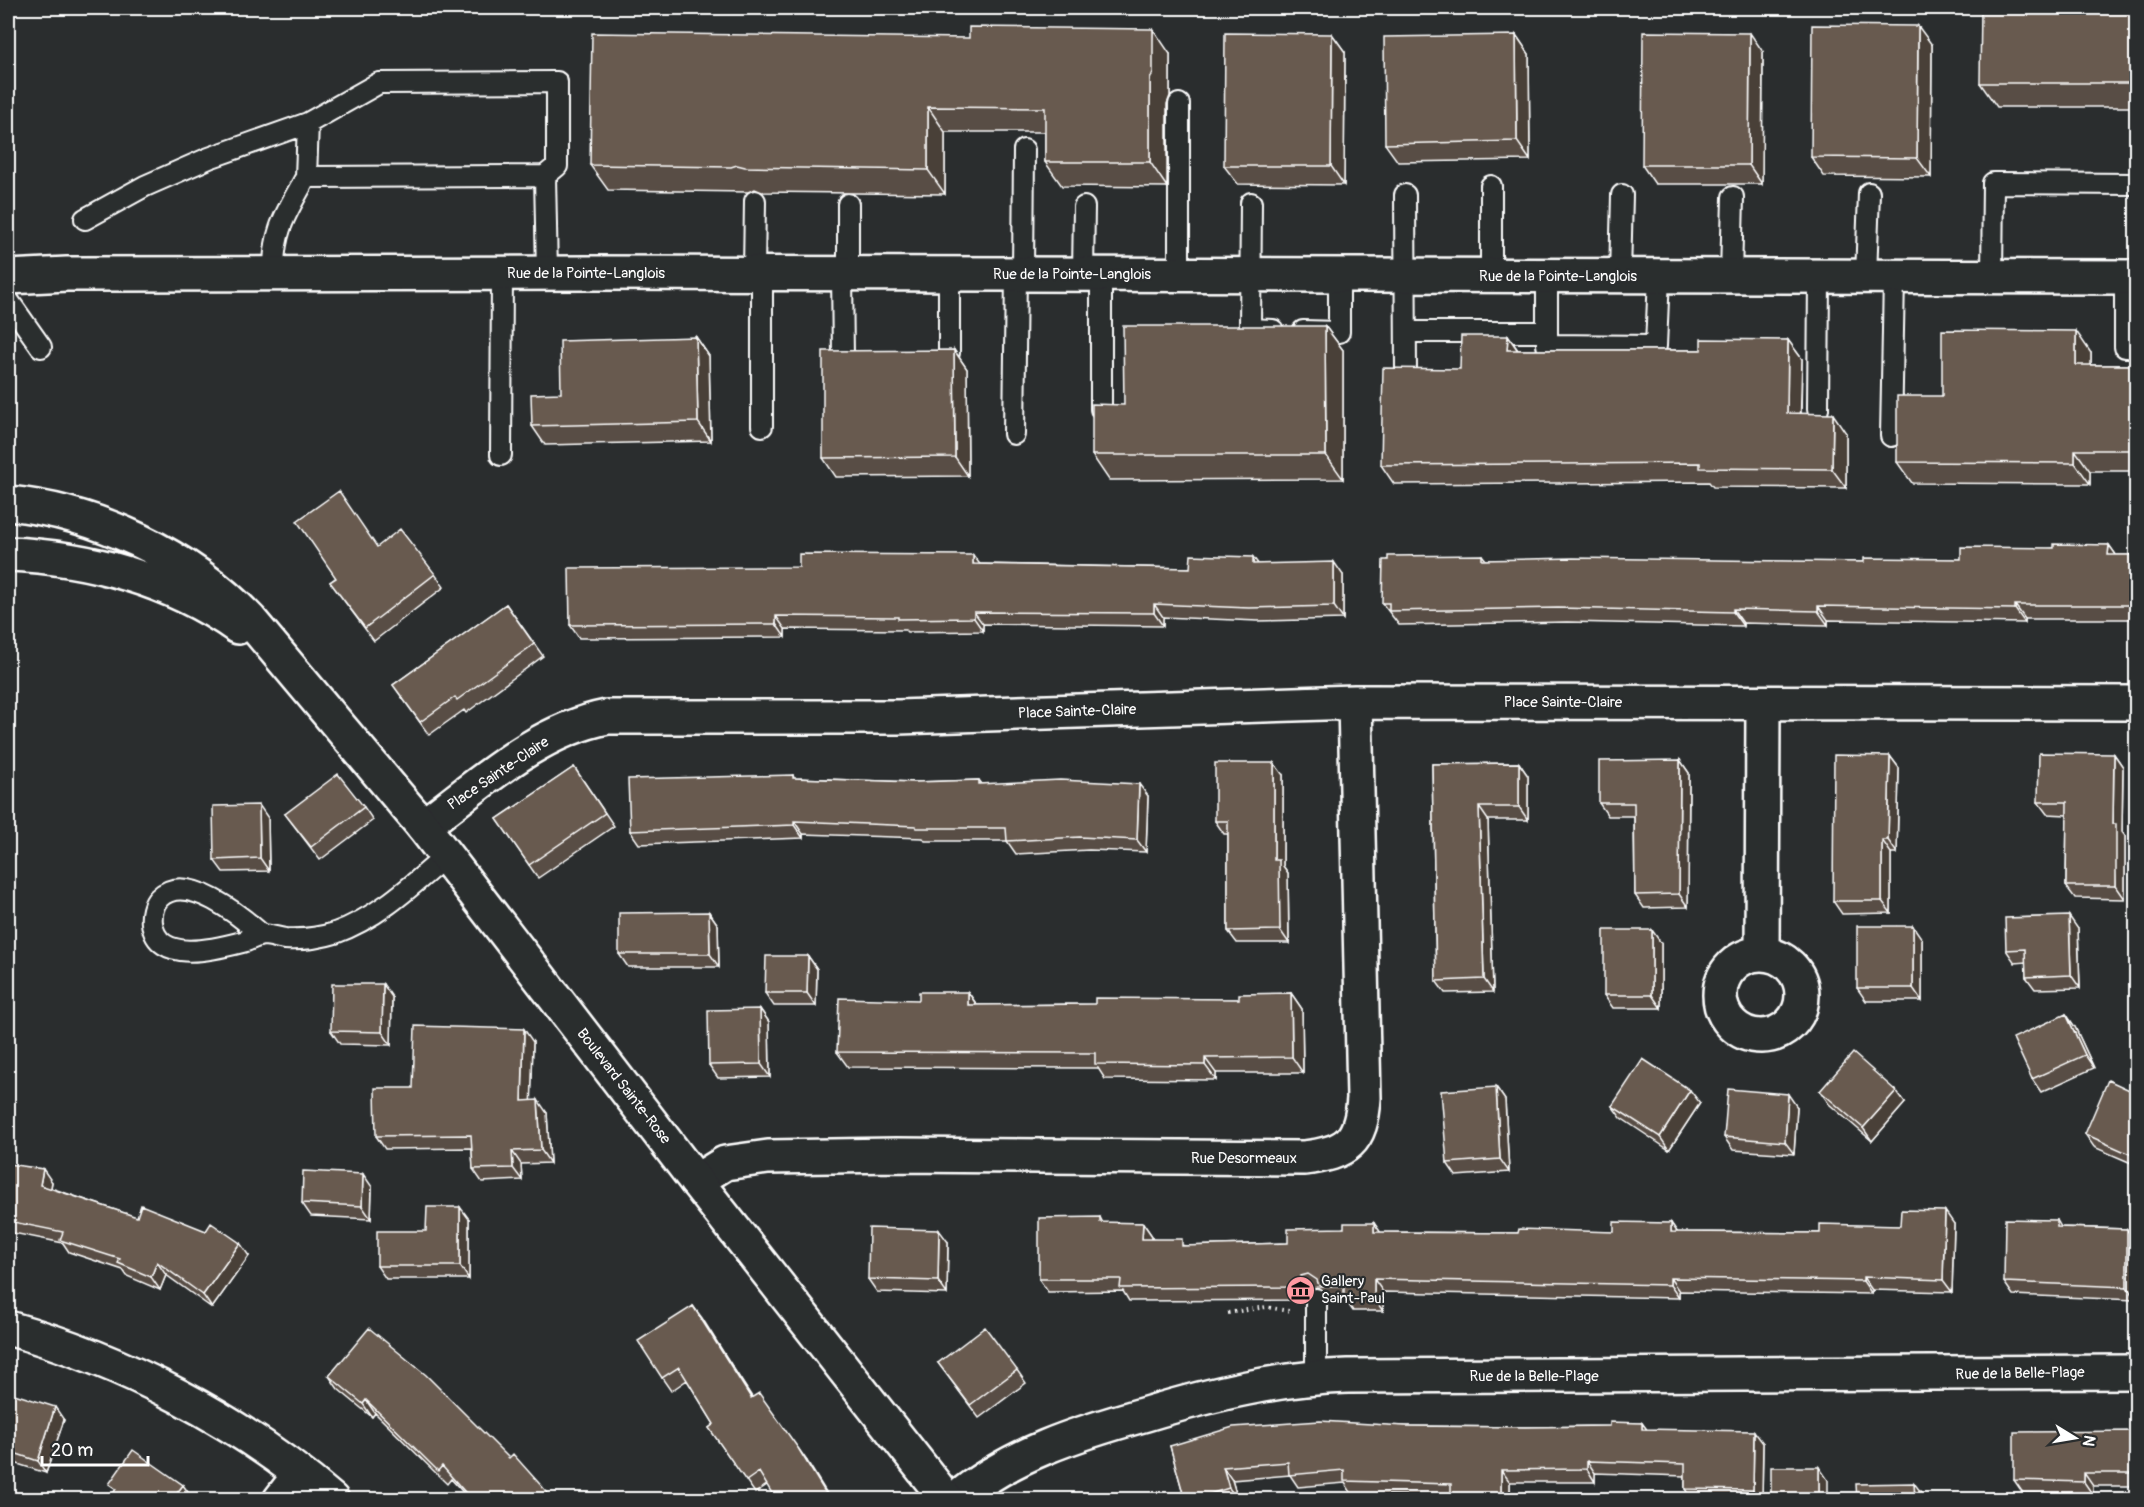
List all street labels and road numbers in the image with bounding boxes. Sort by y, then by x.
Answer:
street label: Rue de la Pointe-Langlois [507,264,665,283]
street label: Rue de la Pointe-Langlois [993,265,1151,284]
street label: Rue de la Pointe-Langlois [1479,267,1637,286]
street label: Place Sainte-Claire [1504,693,1623,712]
street label: Place Sainte-Claire [1018,700,1137,723]
street label: Place Sainte-Claire [444,732,553,814]
street label: Boulevard Sainte-Rose [572,1025,675,1148]
street label: Rue Desormeaux [1191,1149,1297,1168]
street label: Rue de la Belle-Plage [1955,1363,2085,1384]
street label: Rue de la Belle-Plage [1469,1367,1599,1386]

